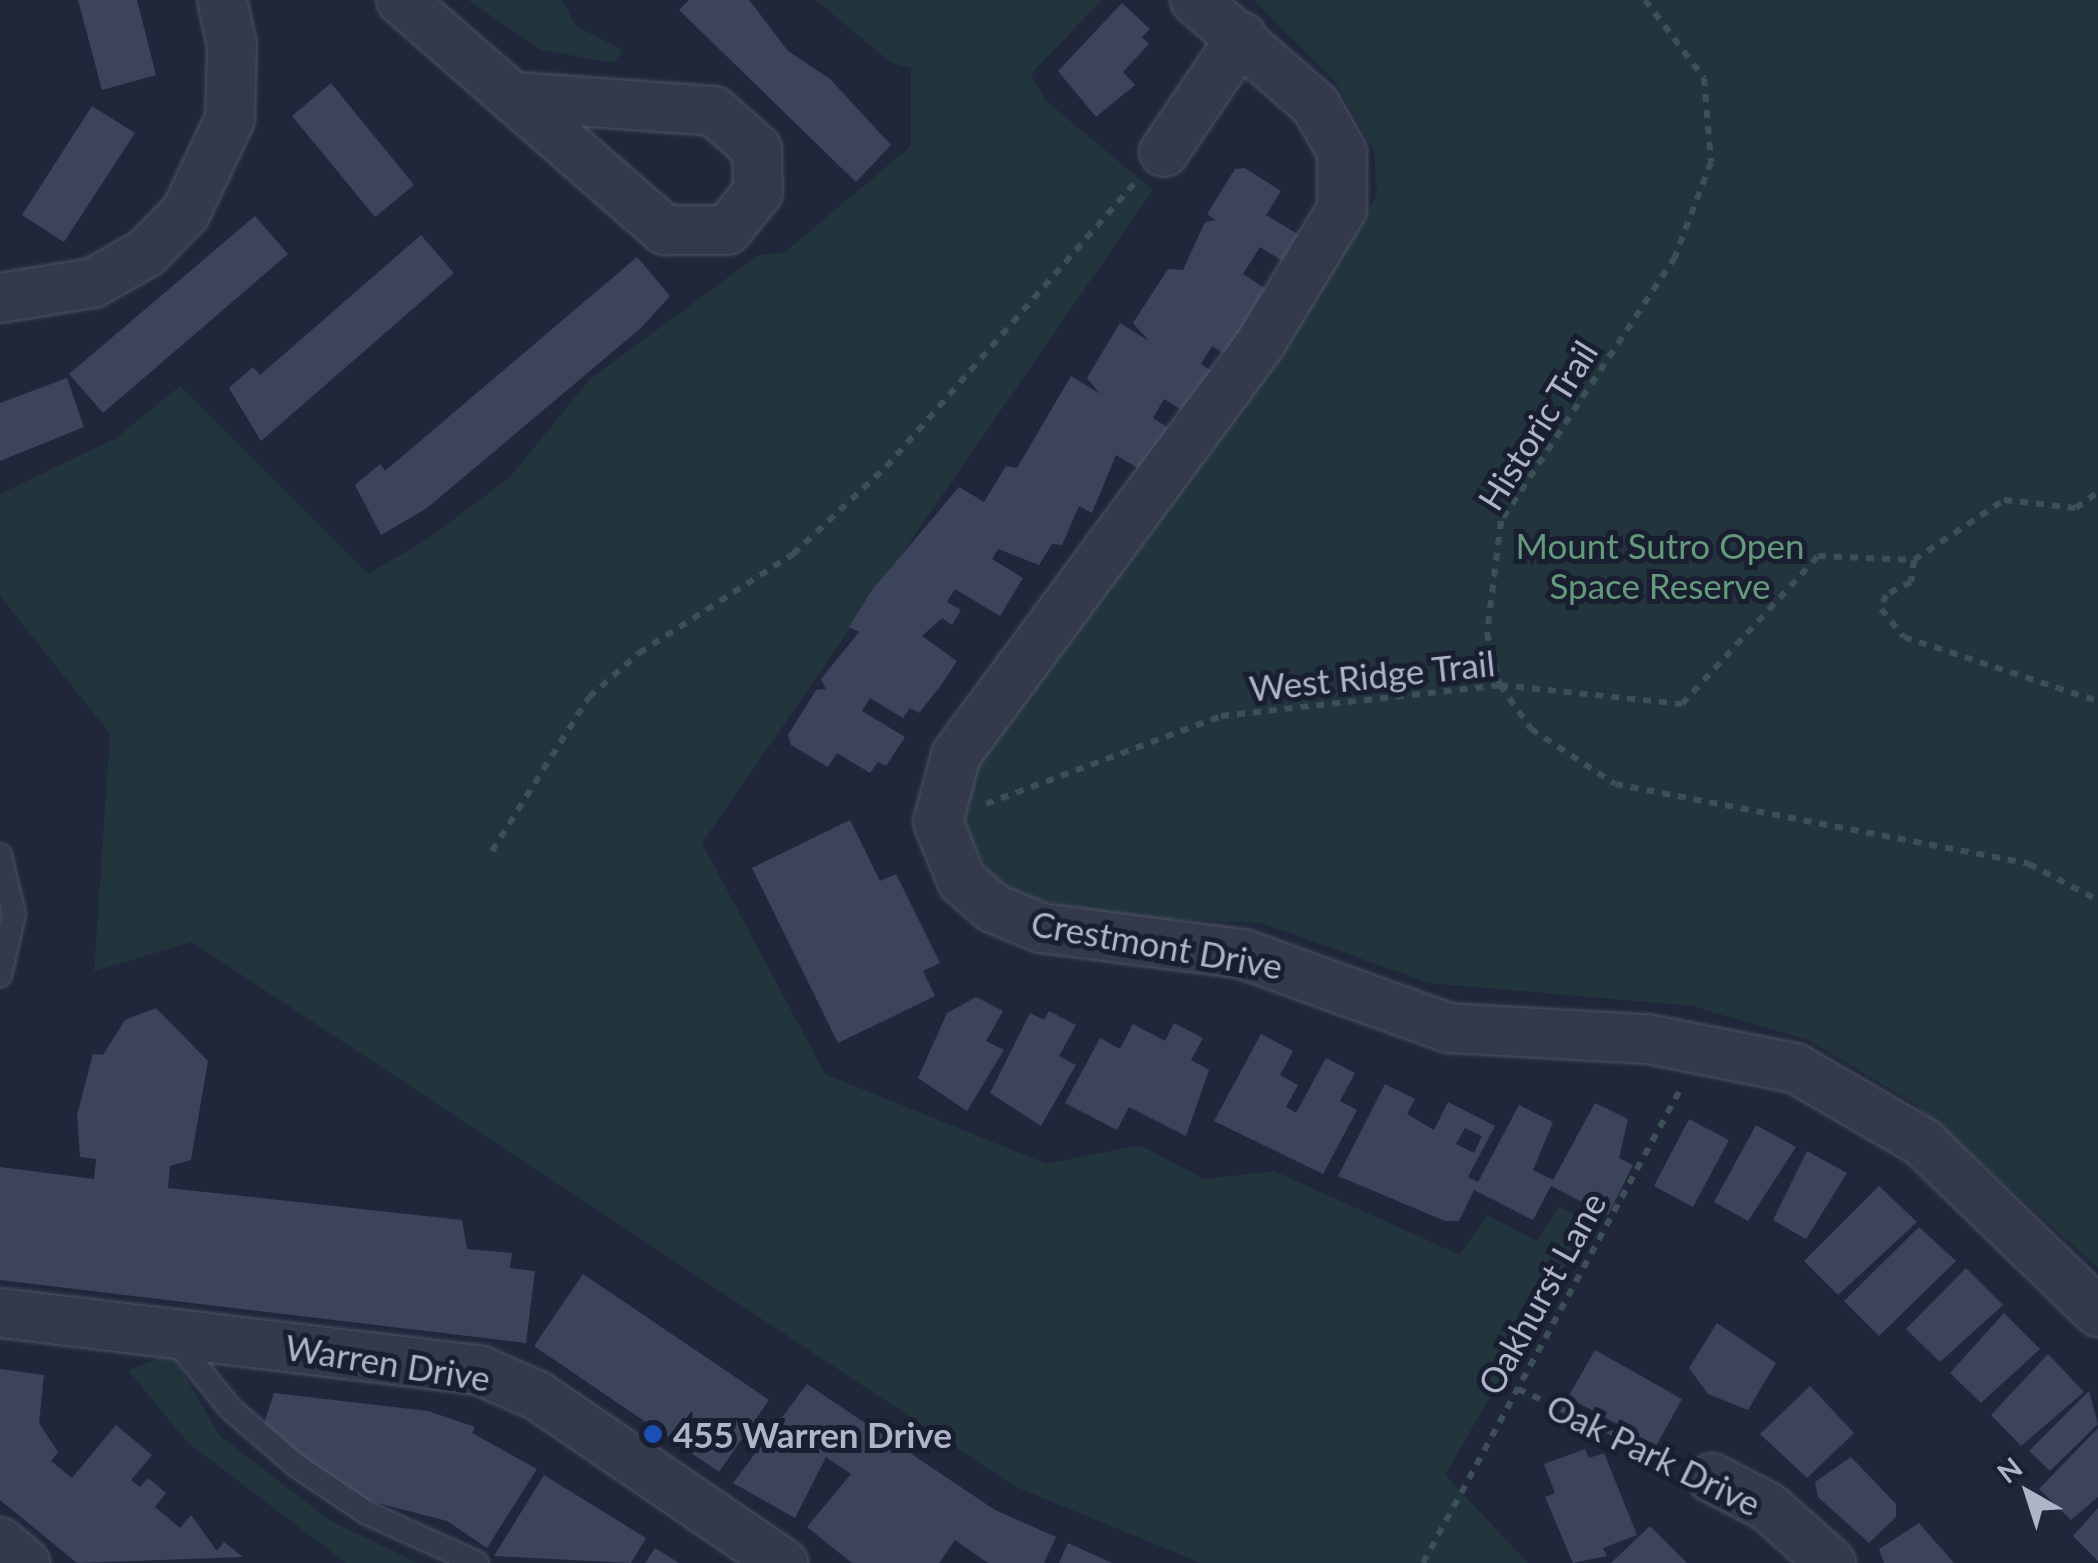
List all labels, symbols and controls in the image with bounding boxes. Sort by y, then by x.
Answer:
street label: Historic Trail [1468,332,1606,518]
park label: Mount Sutro Open Space Reserve [1516,524,1804,606]
street label: West Ridge Trail [1247,641,1497,709]
street label: Crestmont Drive [1028,901,1286,987]
street label: Oakhurst Lane [1468,1185,1614,1401]
street label: Warren Drive [283,1325,493,1399]
street label: Oak Park Drive [1540,1384,1768,1524]
place label: 455 Warren Drive [673,1413,952,1455]
marker: 455 Warren Drive [642,1423,664,1445]
north arrow [1978,1443,2078,1543]
text: N [1990,1450,2028,1490]

